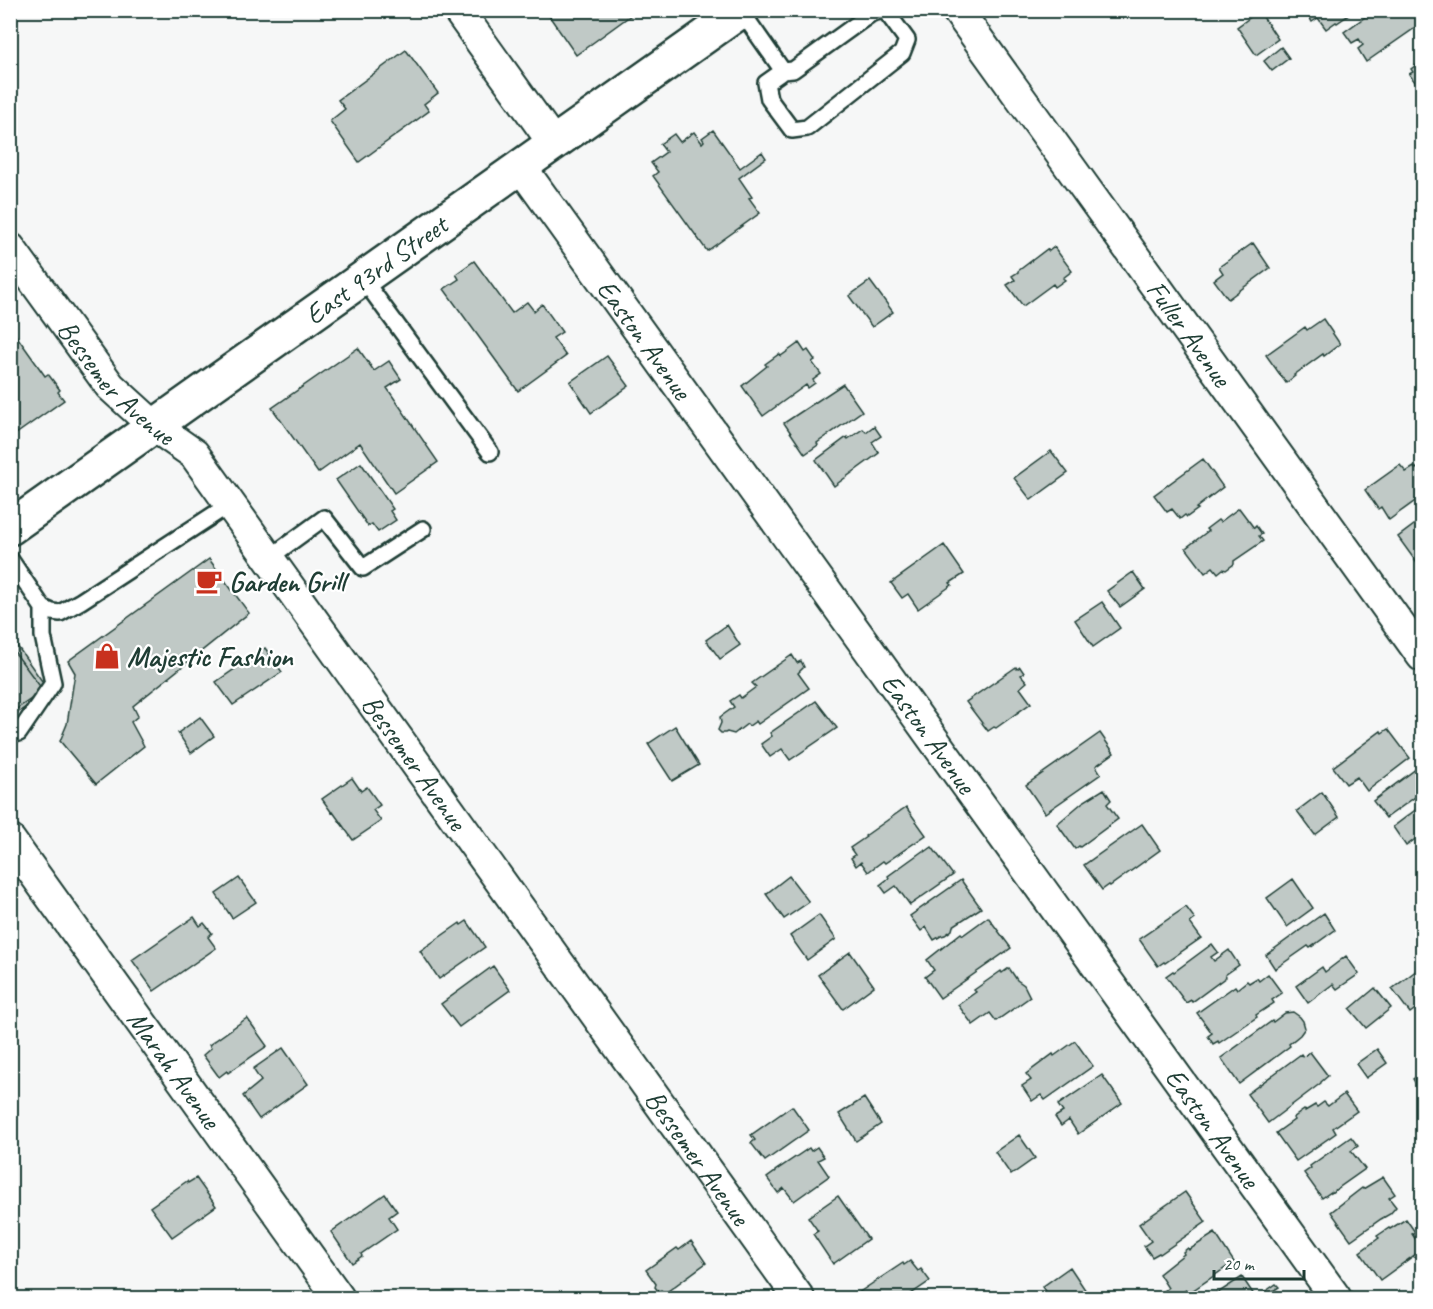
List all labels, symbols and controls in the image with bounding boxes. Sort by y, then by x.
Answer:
street label: East 93rd Street [298,206,456,332]
street label: Easton Avenue [590,272,701,408]
street label: Fuller Avenue [1139,273,1240,395]
street label: Bessemer Avenue [50,313,183,454]
place label: Garden Grill [229,564,350,599]
cafe icon: Garden Grill [194,566,224,596]
place label: Majestic Fashion [127,639,294,674]
shop icon: Majestic Fashion [92,641,122,671]
street label: Easton Avenue [874,667,985,802]
street label: Bessemer Avenue [354,688,476,839]
street label: Marah Avenue [120,1003,230,1137]
street label: Easton Avenue [1158,1061,1269,1196]
street label: Bessemer Avenue [637,1083,759,1234]
scale bar [1214,1243,1304,1281]
text: 20 m [1223,1253,1256,1275]

